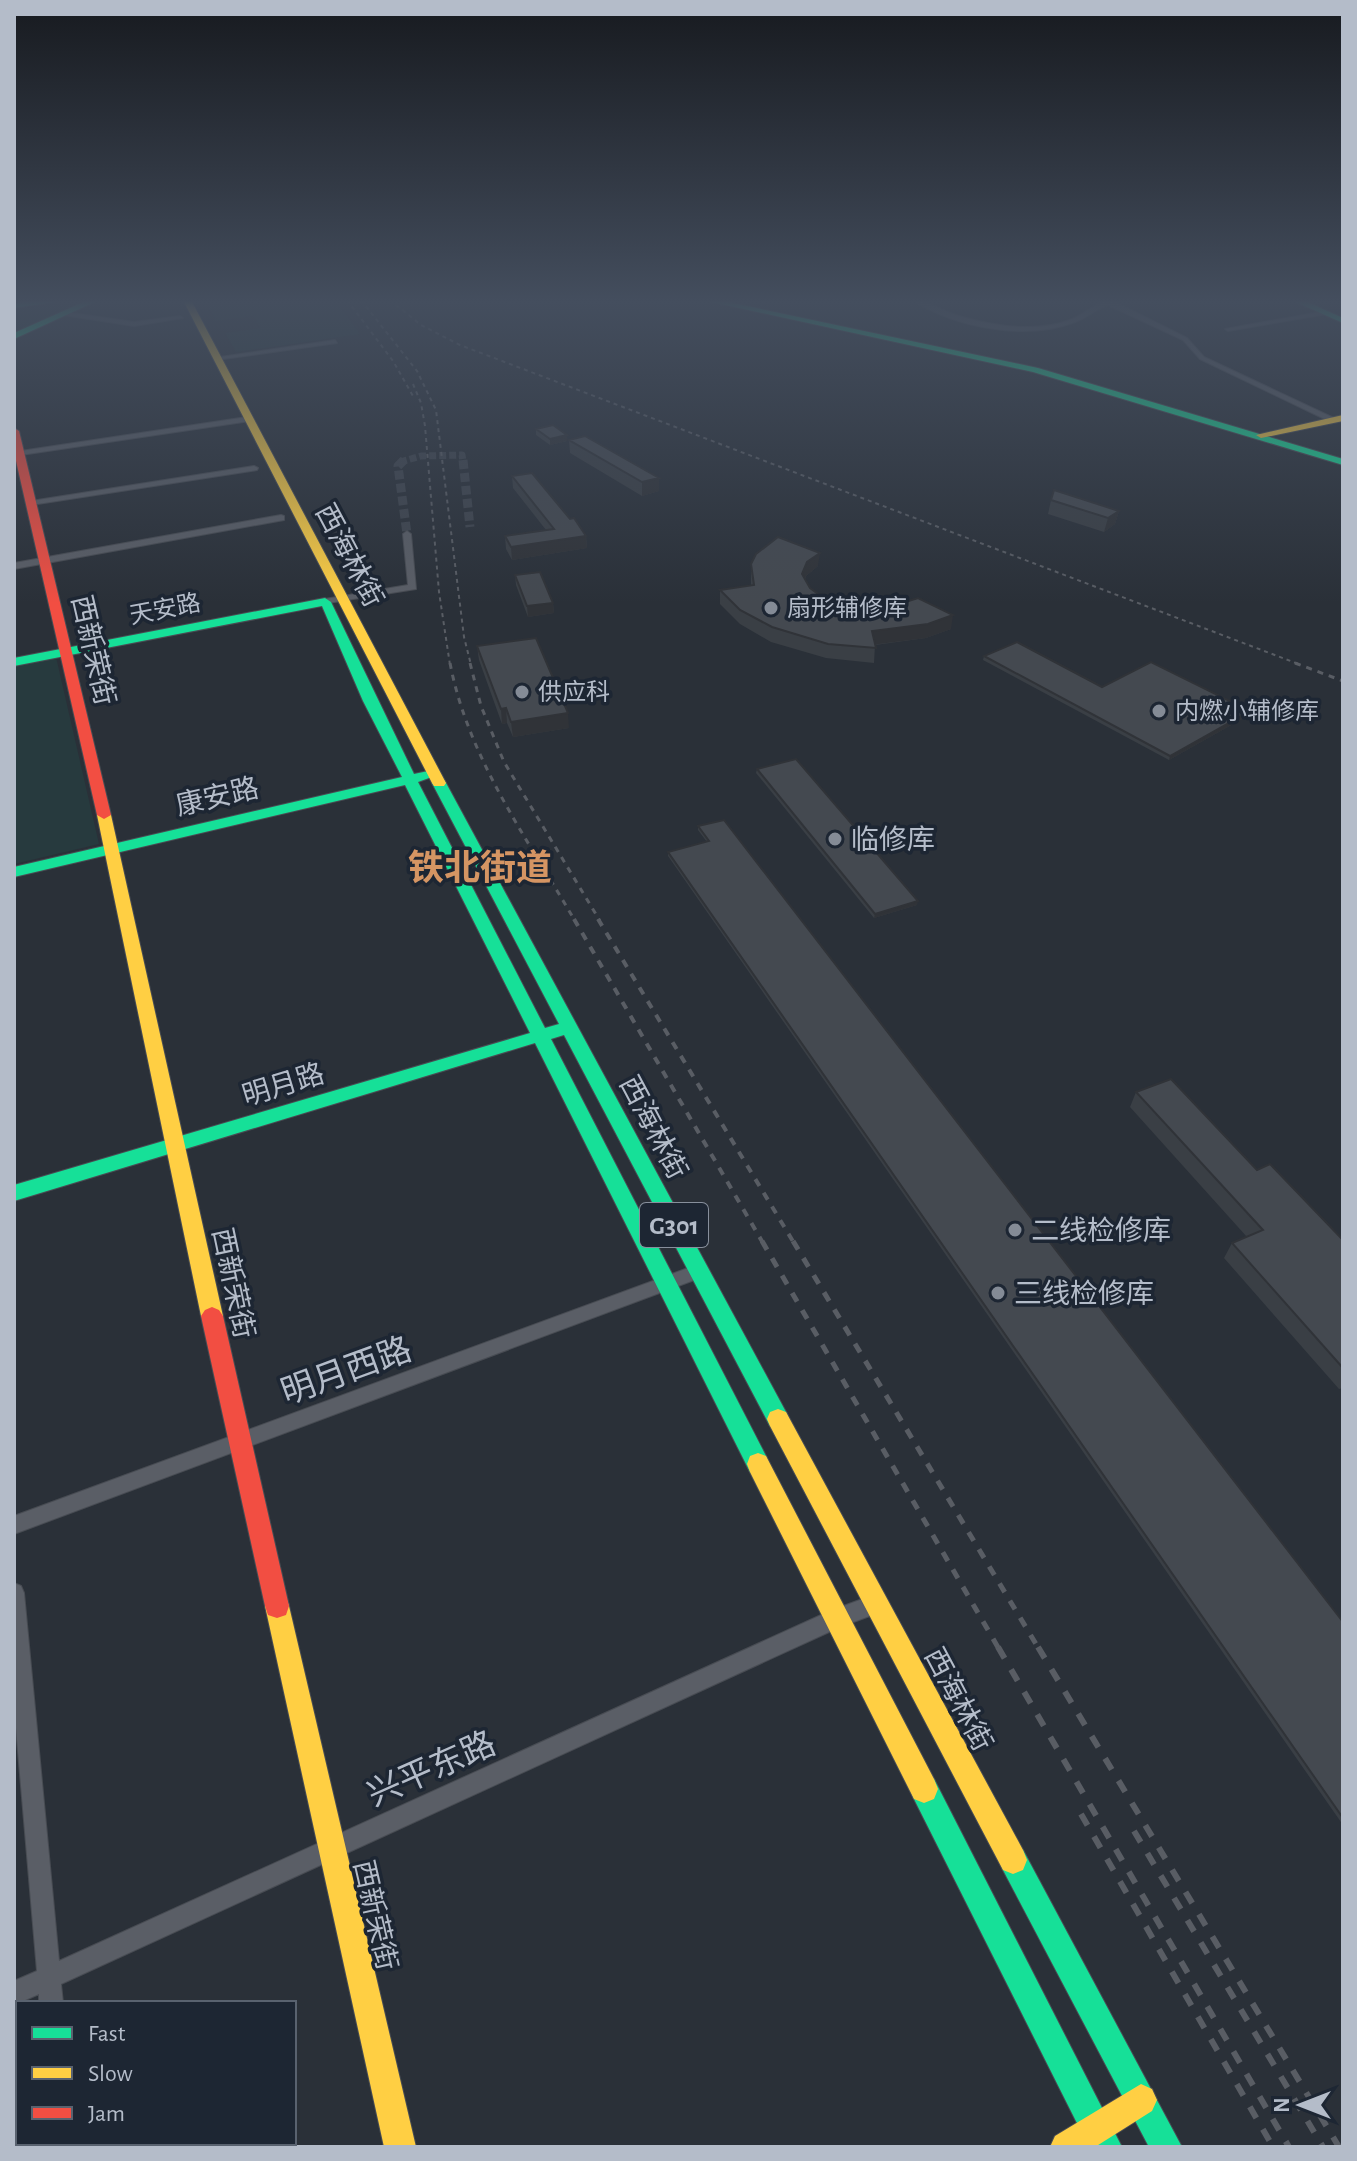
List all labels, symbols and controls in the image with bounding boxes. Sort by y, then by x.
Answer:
street label: 西海林街 [310,499,389,612]
street label: 天安路 [127,589,203,629]
street label: 西新荣街 [66,592,120,708]
place label: 扇形辅修库 [787,595,907,621]
marker: 扇形辅修库 [762,599,780,617]
place label: 供应科 [538,679,610,705]
marker: 供应科 [513,683,531,701]
place label: 内燃小辅修库 [1175,698,1319,724]
marker: 内燃小辅修库 [1150,702,1168,720]
street label: 康安路 [173,773,262,821]
place label: 临修库 [851,825,935,855]
marker: 临修库 [826,830,844,848]
district label: 铁北街道 [408,848,552,887]
street label: 明月路 [239,1058,328,1112]
street label: 西海林街 [614,1071,693,1184]
road number: G301 [640,1203,708,1247]
place label: 二线检修库 [1031,1216,1171,1246]
marker: 二线检修库 [1006,1221,1024,1239]
street label: 西新荣街 [207,1225,259,1341]
place label: 三线检修库 [1014,1279,1154,1309]
marker: 三线检修库 [989,1284,1007,1302]
street label: 明月西路 [276,1331,416,1411]
street label: 西海林街 [919,1643,998,1756]
street label: 兴平东路 [362,1725,501,1813]
street label: 西新荣街 [348,1857,402,1973]
legend [16,2001,296,2145]
text: Fast [88,2022,126,2046]
text: Slow [88,2062,133,2086]
north arrow [1261,2065,1341,2145]
text: N [1271,2097,1293,2113]
text: Jam [88,2102,125,2126]

